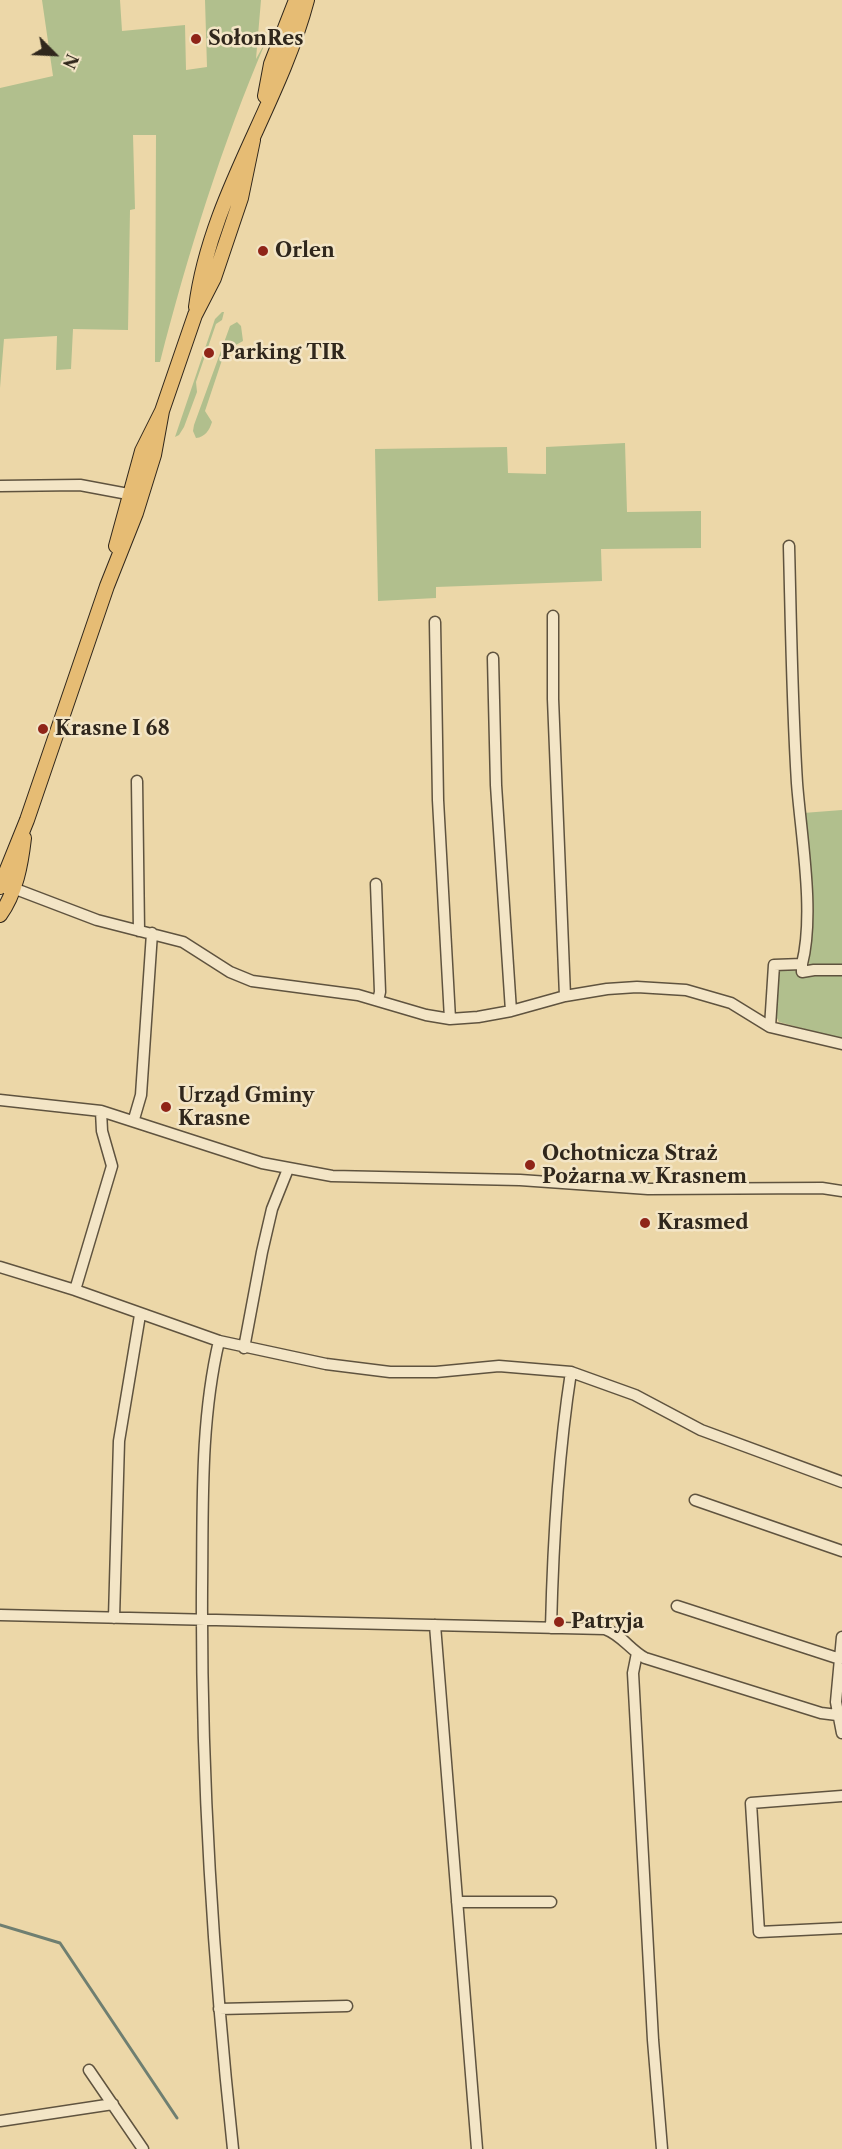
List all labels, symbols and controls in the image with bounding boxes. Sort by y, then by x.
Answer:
north arrow [24,24,84,84]
place label: SołonRes [208,27,304,51]
marker: SołonRes [189,32,203,46]
text: N [58,51,82,72]
place label: Orlen [275,239,335,263]
marker: Orlen [256,244,270,258]
place label: Parking TIR [221,341,345,365]
marker: Parking TIR [202,346,216,360]
place label: Krasne I 68 [55,717,170,741]
marker: Krasne I 68 [36,722,50,736]
place label: Urząd Gminy Krasne [178,1084,314,1131]
marker: Urząd Gminy Krasne [159,1100,173,1114]
place label: Ochotnicza Straż Pożarna w Krasnem [542,1142,747,1189]
marker: Ochotnicza Straż Pożarna w Krasnem [523,1158,537,1172]
place label: Krasmed [657,1211,749,1235]
marker: Krasmed [638,1216,652,1230]
place label: Patryja [571,1610,644,1634]
marker: Patryja [552,1615,566,1629]

